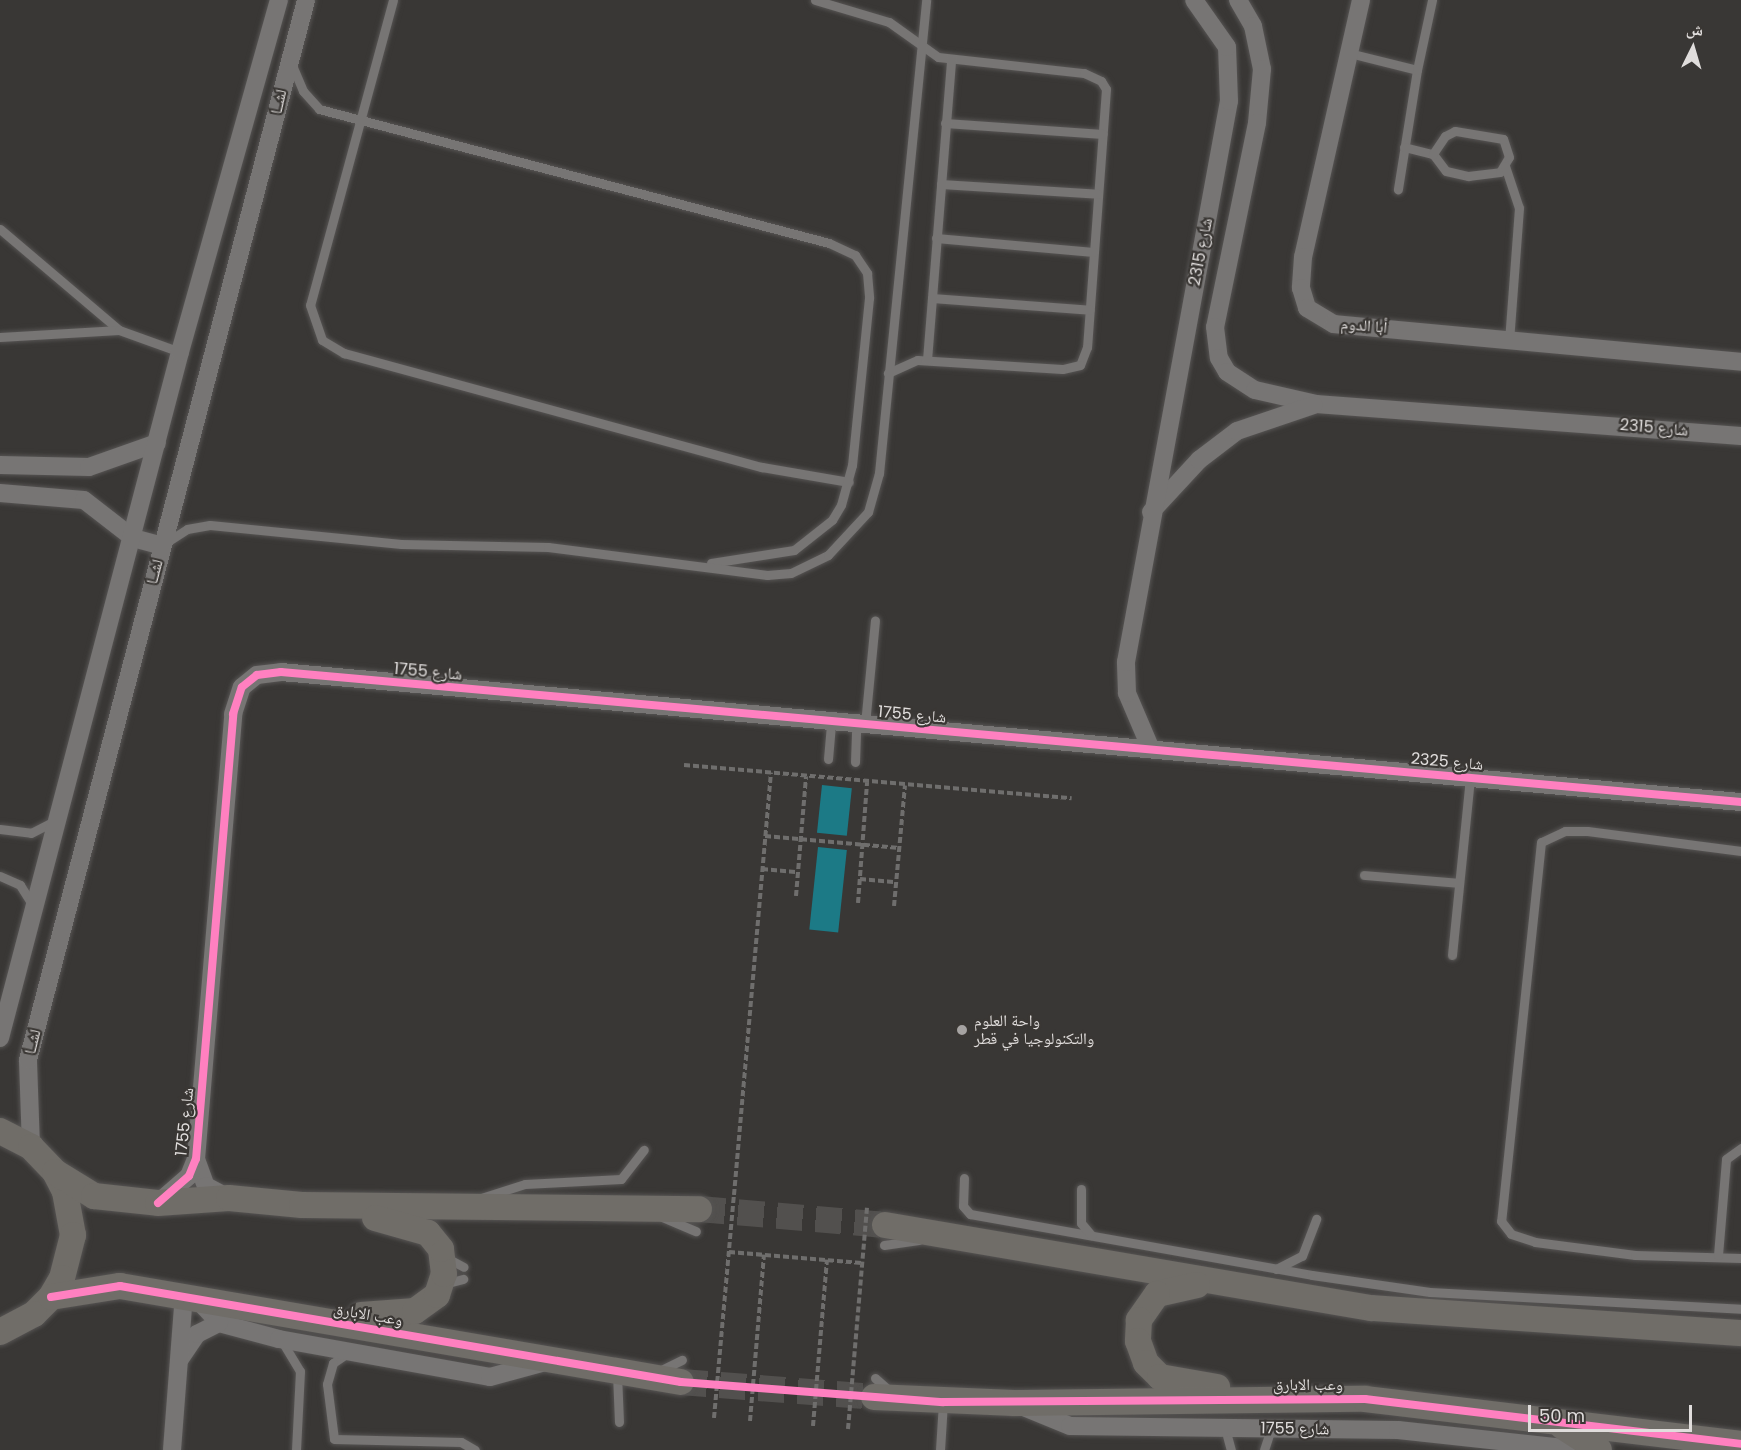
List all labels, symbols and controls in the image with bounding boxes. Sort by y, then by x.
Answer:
text: ش [1685,17,1704,42]
north arrow [1663,18,1723,78]
street label: لشــا [267,88,291,116]
street label: شارع 2315 [1185,217,1217,287]
street label: أبا الدوم [1340,314,1388,338]
street label: شارع 2315 [1619,415,1689,441]
street label: لشــا [143,558,167,586]
street label: شارع 1755 [393,659,463,685]
street label: شارع 1755 [877,702,947,728]
street label: شارع 2325 [1410,749,1484,775]
place label: واحة العلوم والتكنولوجيا في قطر [974,1011,1094,1049]
marker: واحة العلوم والتكنولوجيا في قطر [955,1023,969,1037]
street label: لشــا [21,1028,45,1056]
street label: شارع 1755 [172,1087,198,1157]
street label: وعب الابارق [332,1299,404,1331]
street label: وعب الابارق [1273,1375,1343,1395]
scale bar [1531,1393,1694,1431]
text: 50 m [1539,1403,1585,1428]
street label: شارع 1755 [1261,1419,1329,1439]

